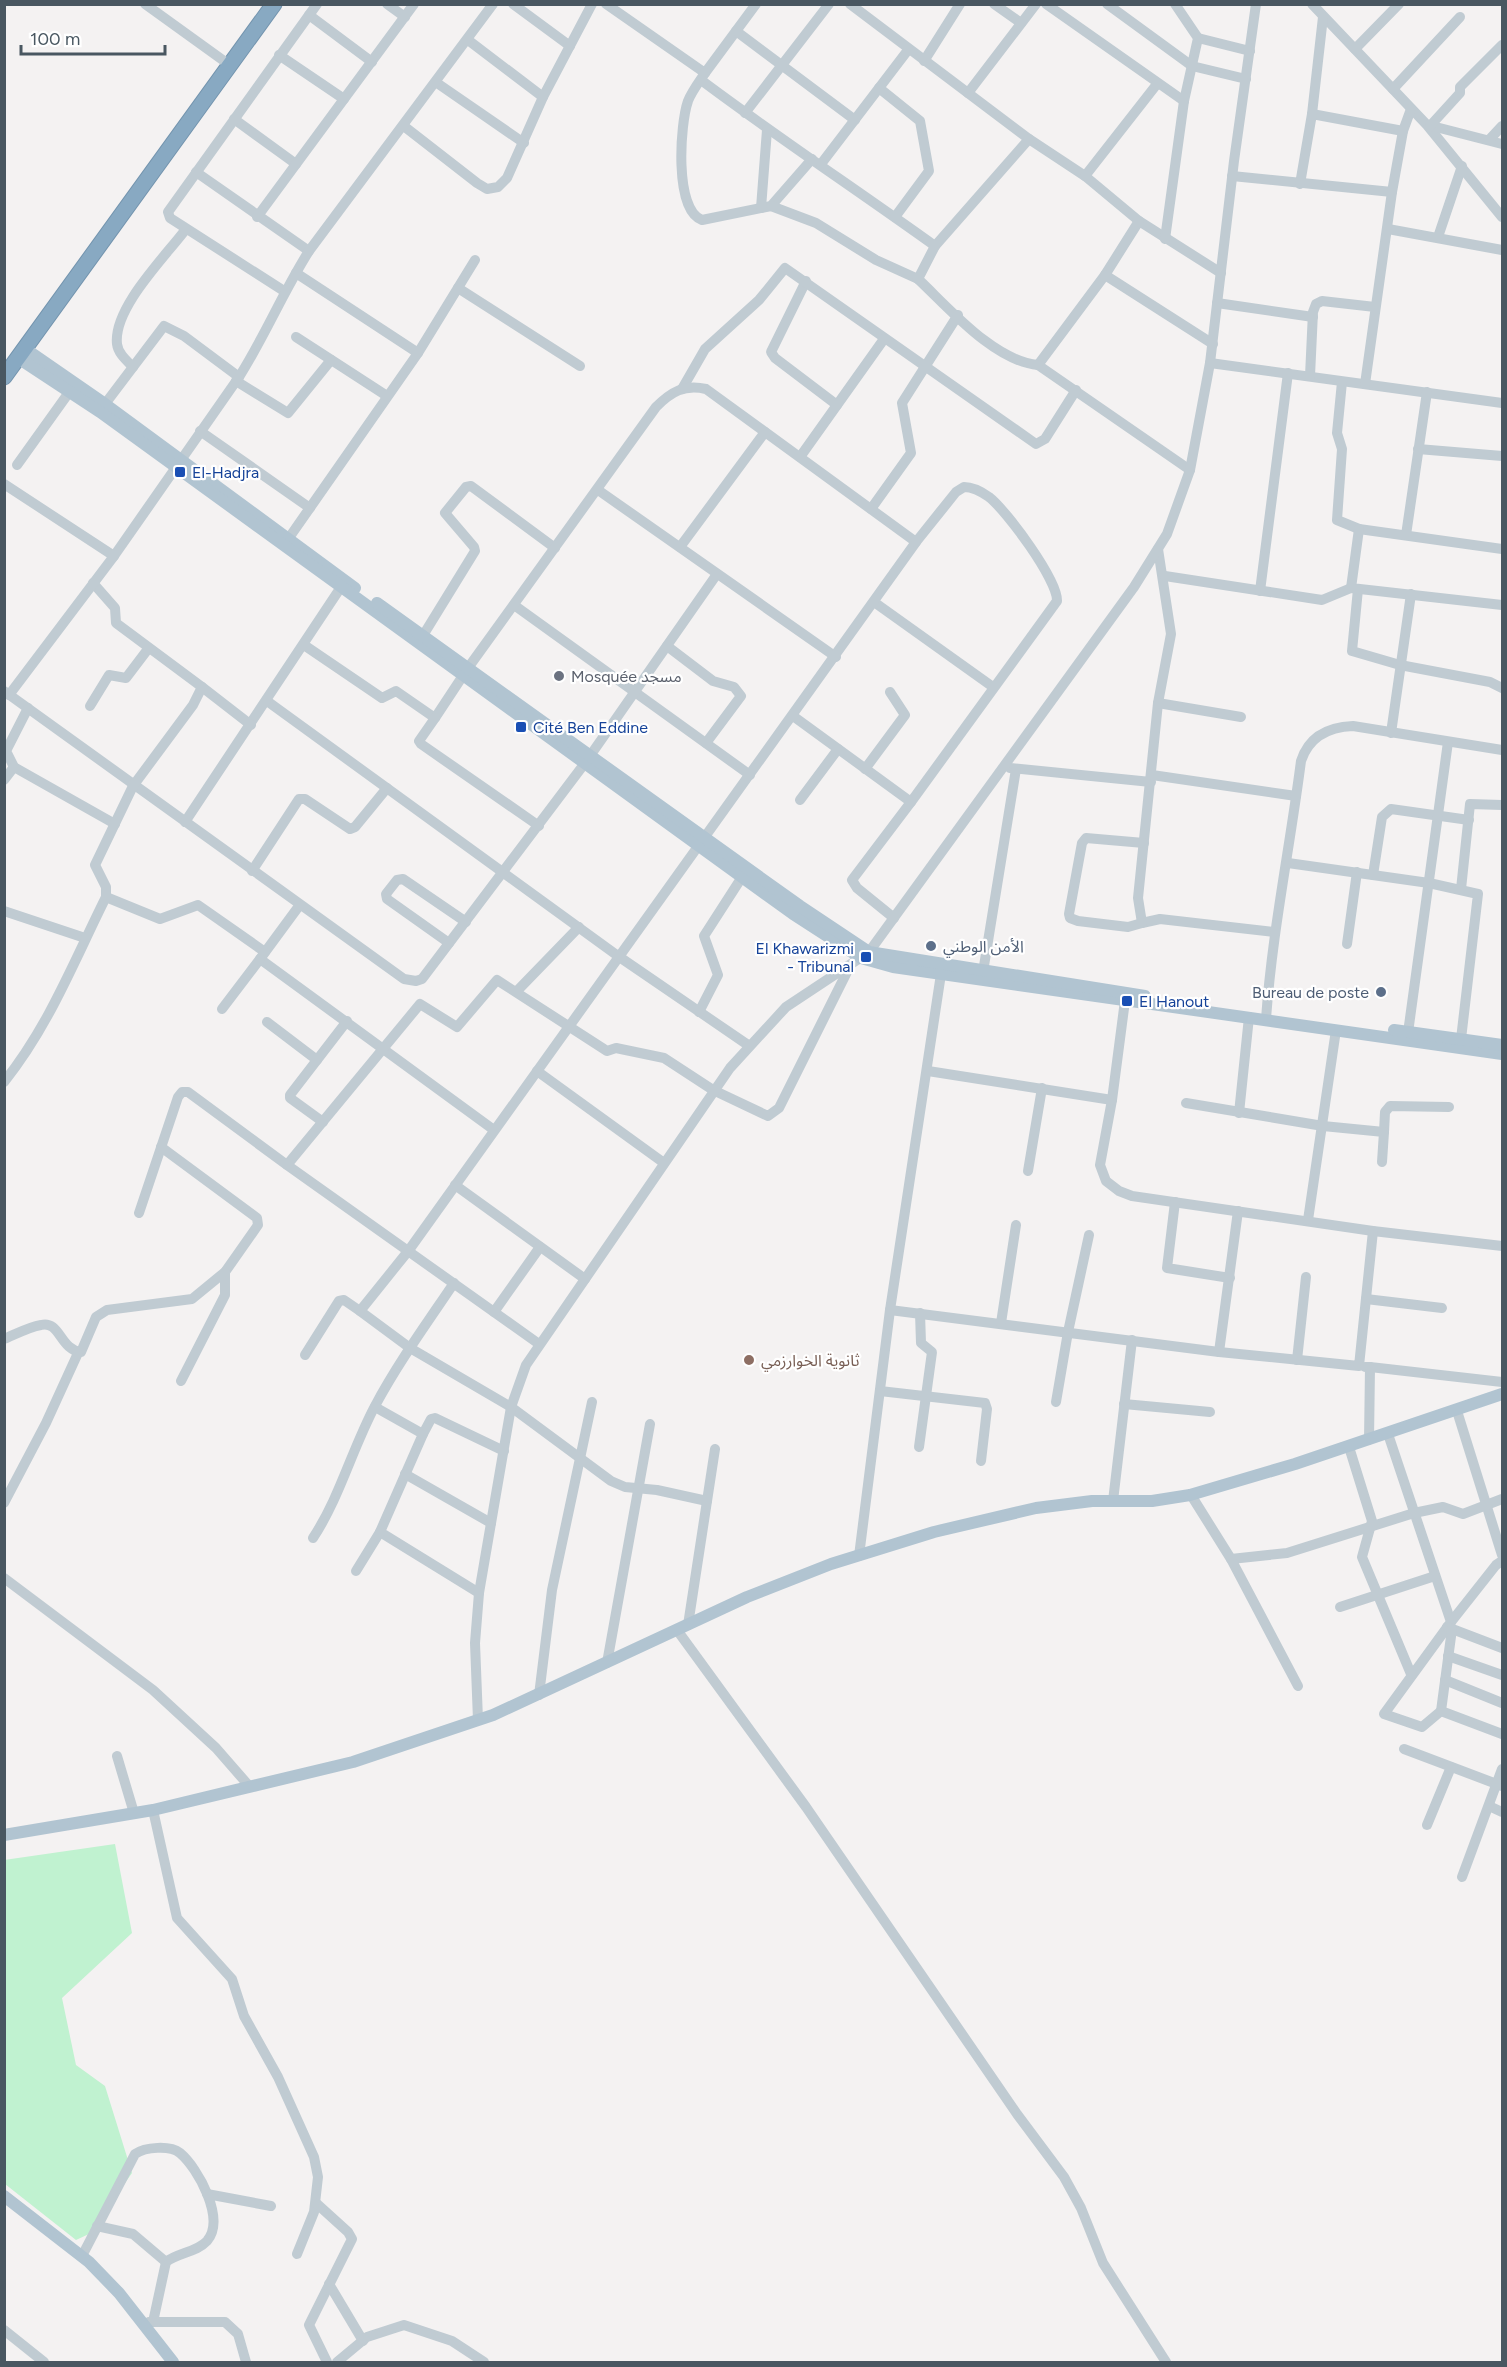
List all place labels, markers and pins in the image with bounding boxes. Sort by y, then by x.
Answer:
place label: El-Hadjra [192,463,259,482]
marker: El-Hadjra [173,465,187,479]
place label: Mosquée مسجد [571,667,682,686]
marker: Mosquée مسجد [552,669,566,683]
place label: Cité Ben Eddine [533,718,648,737]
marker: Cité Ben Eddine [514,720,528,734]
place label: الأمن الوطني [943,937,1024,958]
place label: El Khawarizmi - Tribunal [756,939,854,976]
marker: الأمن الوطني [924,939,938,953]
marker: El Khawarizmi - Tribunal [859,950,873,964]
place label: Bureau de poste [1252,983,1369,1002]
marker: Bureau de poste [1374,985,1388,999]
place label: El Hanout [1139,992,1209,1011]
marker: El Hanout [1120,994,1134,1008]
place label: ثانوية الخوارزمي [761,1351,860,1372]
marker: ثانوية الخوارزمي [742,1353,756,1367]

